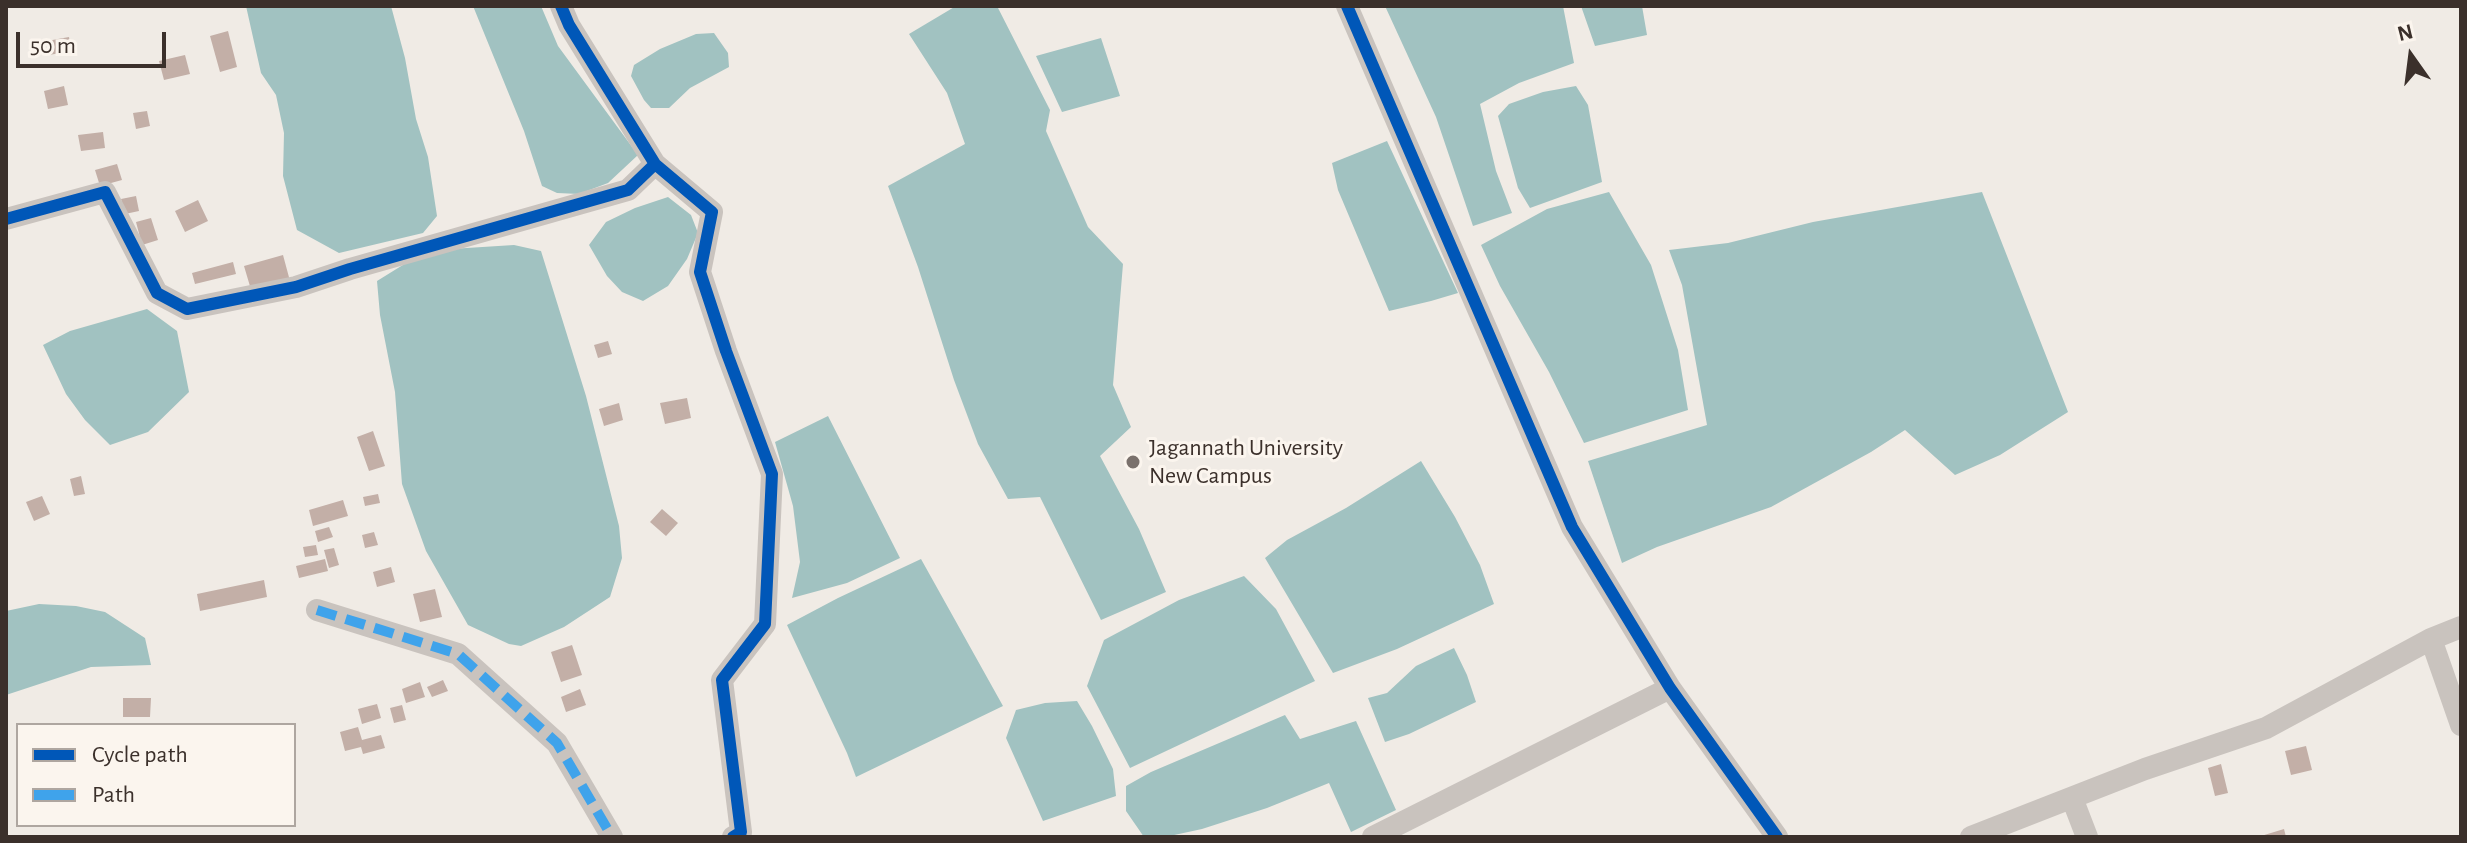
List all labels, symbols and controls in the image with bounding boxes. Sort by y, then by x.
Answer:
scale bar [20,16,170,66]
north arrow [2371,16,2451,96]
text: N [2395,20,2415,45]
text: 50 m [30,34,76,58]
place label: Jagannath University New Campus [1149,434,1343,490]
marker: Jagannath University New Campus [1124,453,1142,471]
legend [16,723,296,827]
text: Cycle path [92,743,188,767]
text: Path [92,783,135,807]

